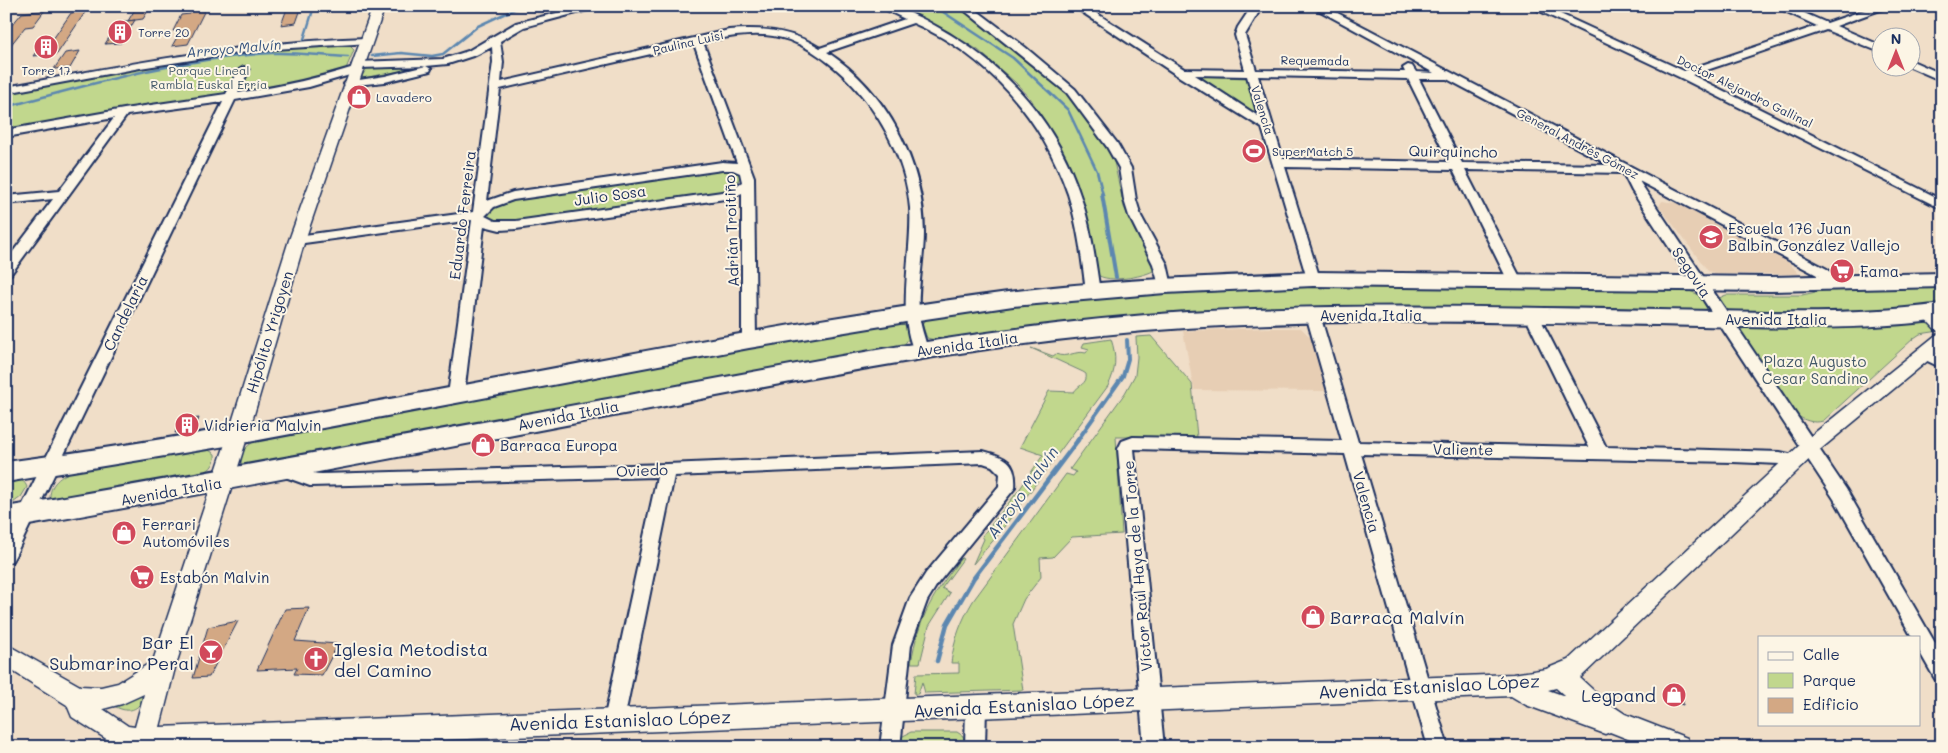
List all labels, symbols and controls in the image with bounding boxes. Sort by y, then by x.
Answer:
building icon: Torre 20 [107,19,133,45]
place label: Torre 20 [138,24,190,40]
street label: Paulina Luisi [651,26,725,58]
north arrow [1870,28,1920,78]
text: N [1891,29,1901,48]
building icon: Torre 17 [33,34,59,60]
water label: Arroyo Malvín [186,34,282,62]
street label: Requemada [1280,51,1350,69]
street label: Doctor Alejandro Gallinal [1674,51,1816,131]
place label: Torre 17 [21,62,71,78]
park label: Parque Lineal Rambla Euskal Erría [151,62,267,92]
shop icon: Lavadero [346,84,372,110]
street label: Valencia [1248,84,1278,136]
place label: Lavadero [376,89,432,105]
street label: General Andrés Gómez [1514,104,1642,182]
sports icon: SuperMatch 5 [1241,138,1267,164]
street label: Quirquincho [1408,140,1498,162]
place label: SuperMatch 5 [1272,143,1353,159]
street label: Eduardo Ferreira [444,149,480,281]
street label: Adrián Troitiño [719,174,743,287]
street label: Julio Sosa [573,180,647,210]
place label: Escuela 176 Juan Balbin González Vallejo [1728,218,1900,255]
school or university icon: Escuela 176 Juan Balbin González Vallejo [1698,224,1724,250]
street label: Segovia [1668,243,1716,301]
supermarket icon: Fama [1829,258,1855,284]
place label: Fama [1860,261,1899,281]
street label: Hipólito Yrigoyen [241,268,297,396]
street label: Candelaria [98,272,152,354]
street label: Avenida Italia [1320,305,1422,325]
street label: Avenida Italia [1725,309,1827,329]
street label: Avenida Italia [915,327,1019,361]
park label: Plaza Augusto Cesar Sandino [1762,351,1868,388]
street label: Avenida Italia [516,395,620,435]
building icon: Vidrieria Malvin [174,412,200,438]
place label: Vidrieria Malvin [204,415,321,435]
shop icon: Barraca Europa [470,432,496,458]
place label: Barraca Europa [500,435,618,455]
street label: Valiente [1432,438,1494,460]
water label: Arroyo Malvín [982,442,1063,542]
street label: Oviedo [616,459,668,481]
street label: Víctor Raúl Haya de la Torre [1118,460,1156,672]
street label: Valencia [1349,469,1385,535]
street label: Avenida Italia [119,472,223,510]
place label: Ferrari Automóviles [142,514,230,551]
shop icon: Ferrari Automóviles [111,520,137,546]
supermarket icon: Estabón Malvin [129,564,155,590]
place label: Estabón Malvin [160,567,269,587]
shop icon: Barraca Malvín [1300,604,1326,630]
place label: Barraca Malvín [1330,605,1464,629]
place label: Bar El Submarino Peral [49,630,194,675]
legend [1758,636,1920,726]
place label: Iglesia Metodista del Camino [334,637,488,682]
bar icon: Bar El Submarino Peral [198,639,224,665]
text: Calle [1803,644,1840,664]
church icon: Iglesia Metodista del Camino [303,646,329,672]
street label: Avenida Estanislao López [1317,668,1541,704]
text: Parque [1803,670,1856,690]
shop icon: Legpand [1661,682,1687,708]
place label: Legpand [1581,683,1656,707]
street label: Avenida Estanislao López [912,687,1136,723]
text: Edificio [1803,694,1859,714]
street label: Avenida Estanislao López [509,704,731,736]

